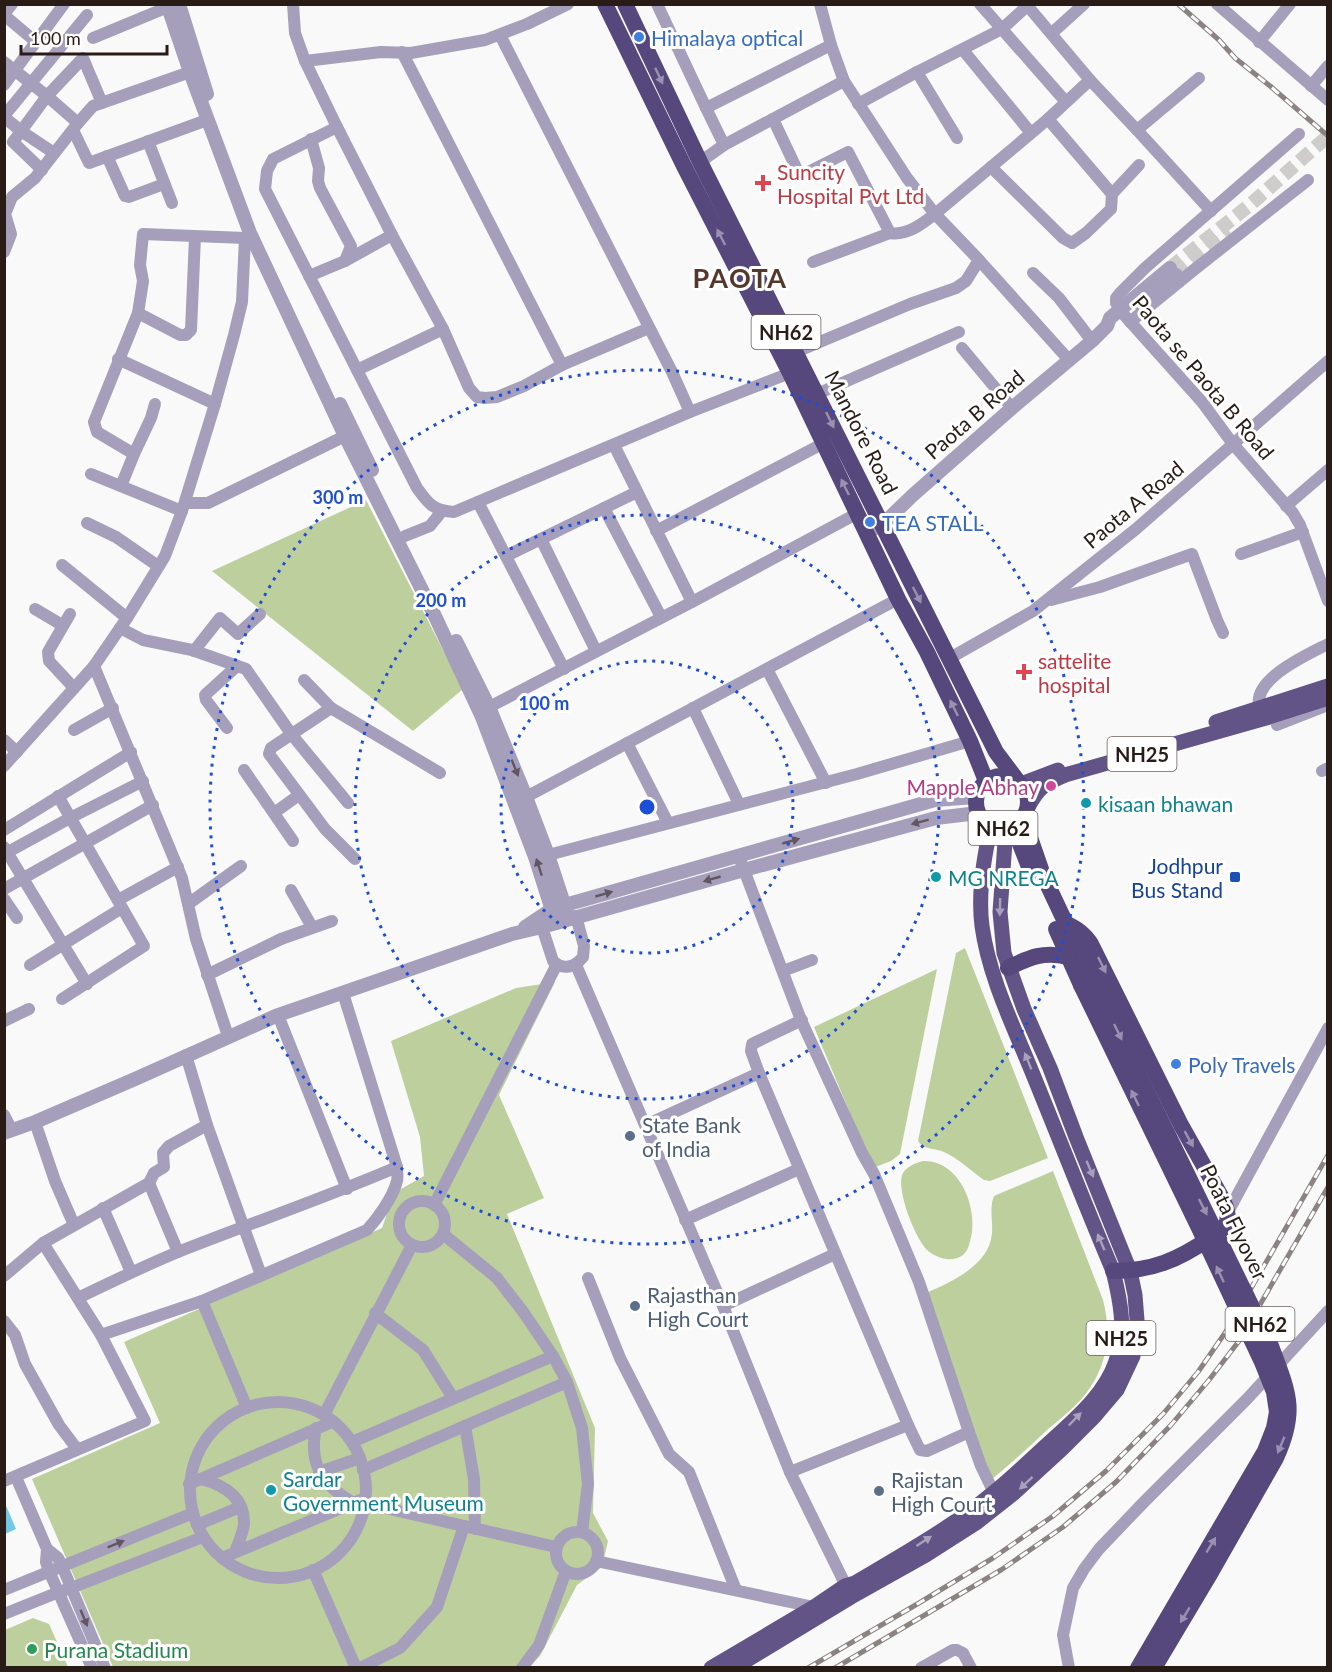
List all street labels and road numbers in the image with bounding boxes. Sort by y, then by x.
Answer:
street label: Paota se Paota B Road [1128,290,1280,464]
road number: NH62 [752,315,820,349]
street label: Paota B Road [919,364,1029,464]
street label: Mandore Road [820,366,904,498]
street label: Paota A Road [1078,455,1188,553]
road number: NH25 [1108,737,1176,771]
road number: NH62 [968,811,1038,845]
street label: Poata Flyover [1196,1160,1274,1284]
road number: NH62 [1226,1307,1294,1341]
road number: NH25 [1086,1321,1156,1355]

